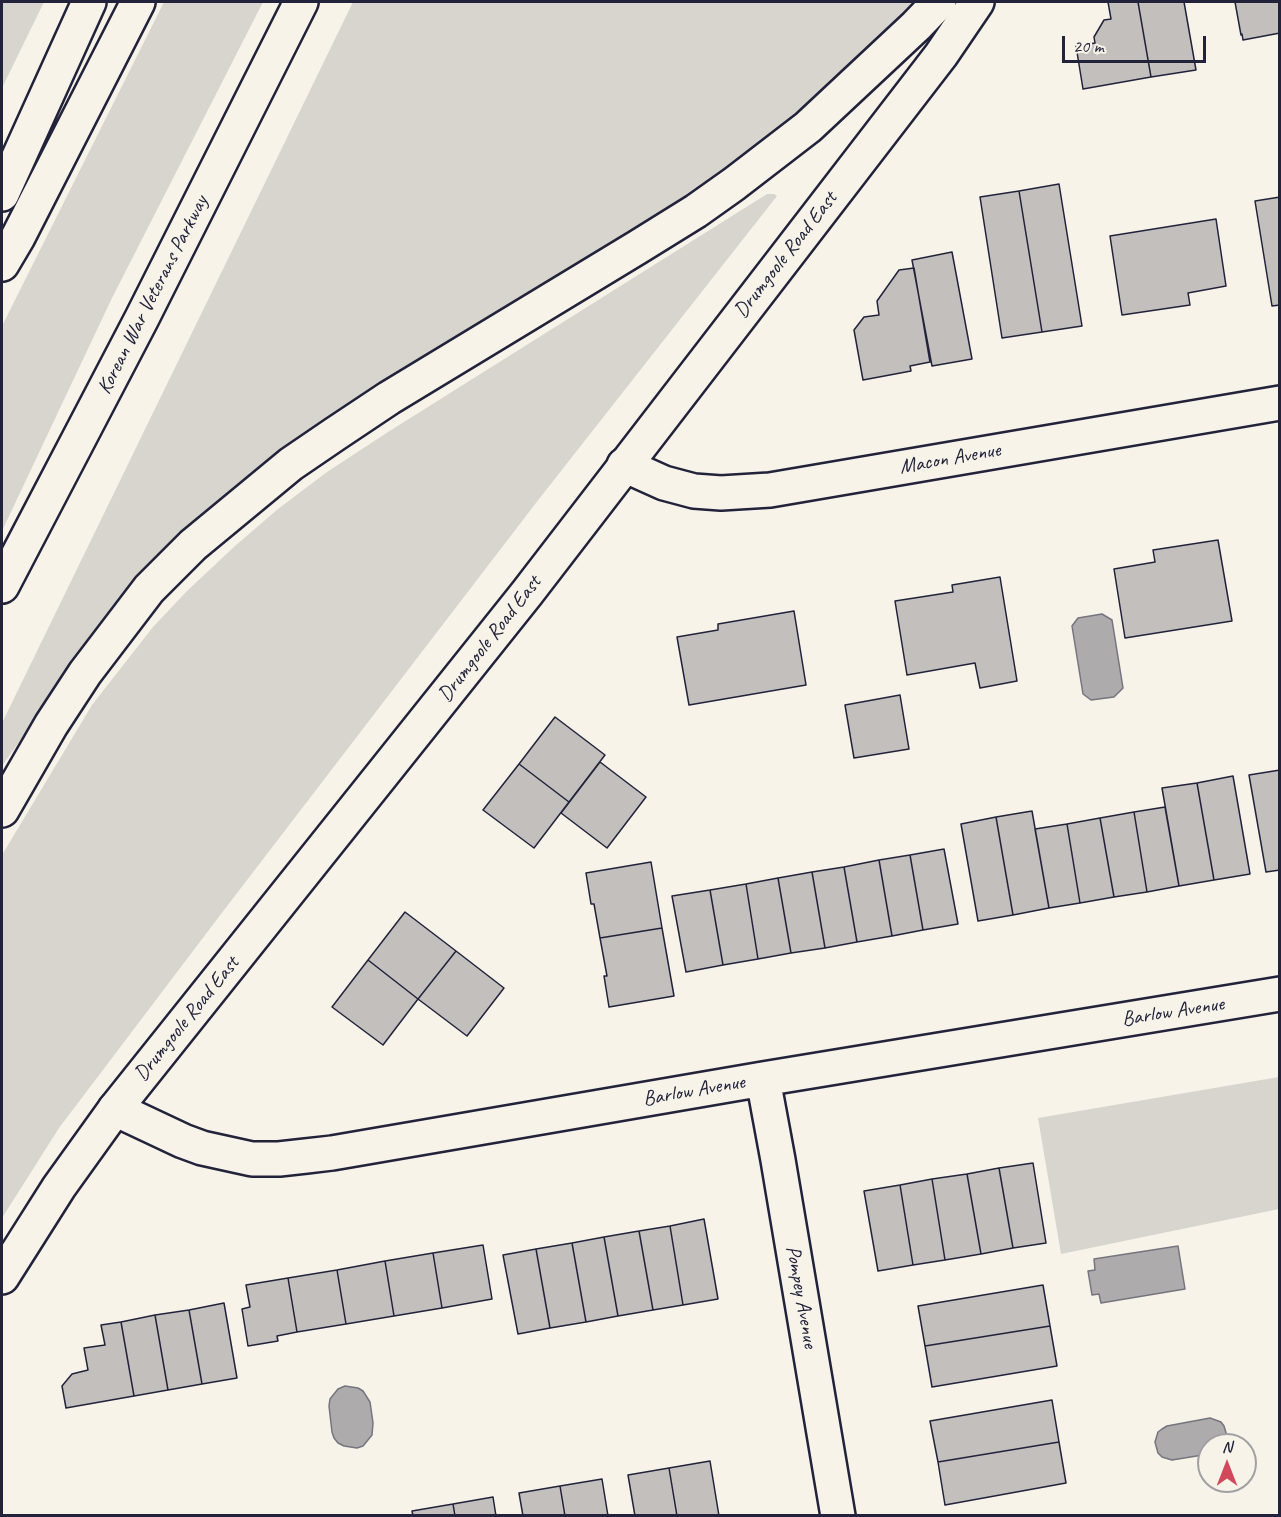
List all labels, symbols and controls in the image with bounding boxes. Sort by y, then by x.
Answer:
scale bar [1065,24,1209,62]
text: 20 m [1073,35,1104,57]
street label: Drumgoole Road East [729,187,843,323]
street label: Korean War Veterans Parkway [92,192,214,398]
street label: Macon Avenue [898,438,1002,480]
street label: Drumgoole Road East [433,571,547,707]
street label: Drumgoole Road East [129,952,245,1086]
street label: Barlow Avenue [1120,992,1226,1032]
street label: Barlow Avenue [641,1070,747,1112]
street label: Pompey Avenue [780,1244,822,1350]
north arrow [1197,1433,1257,1493]
text: N [1222,1437,1232,1457]

